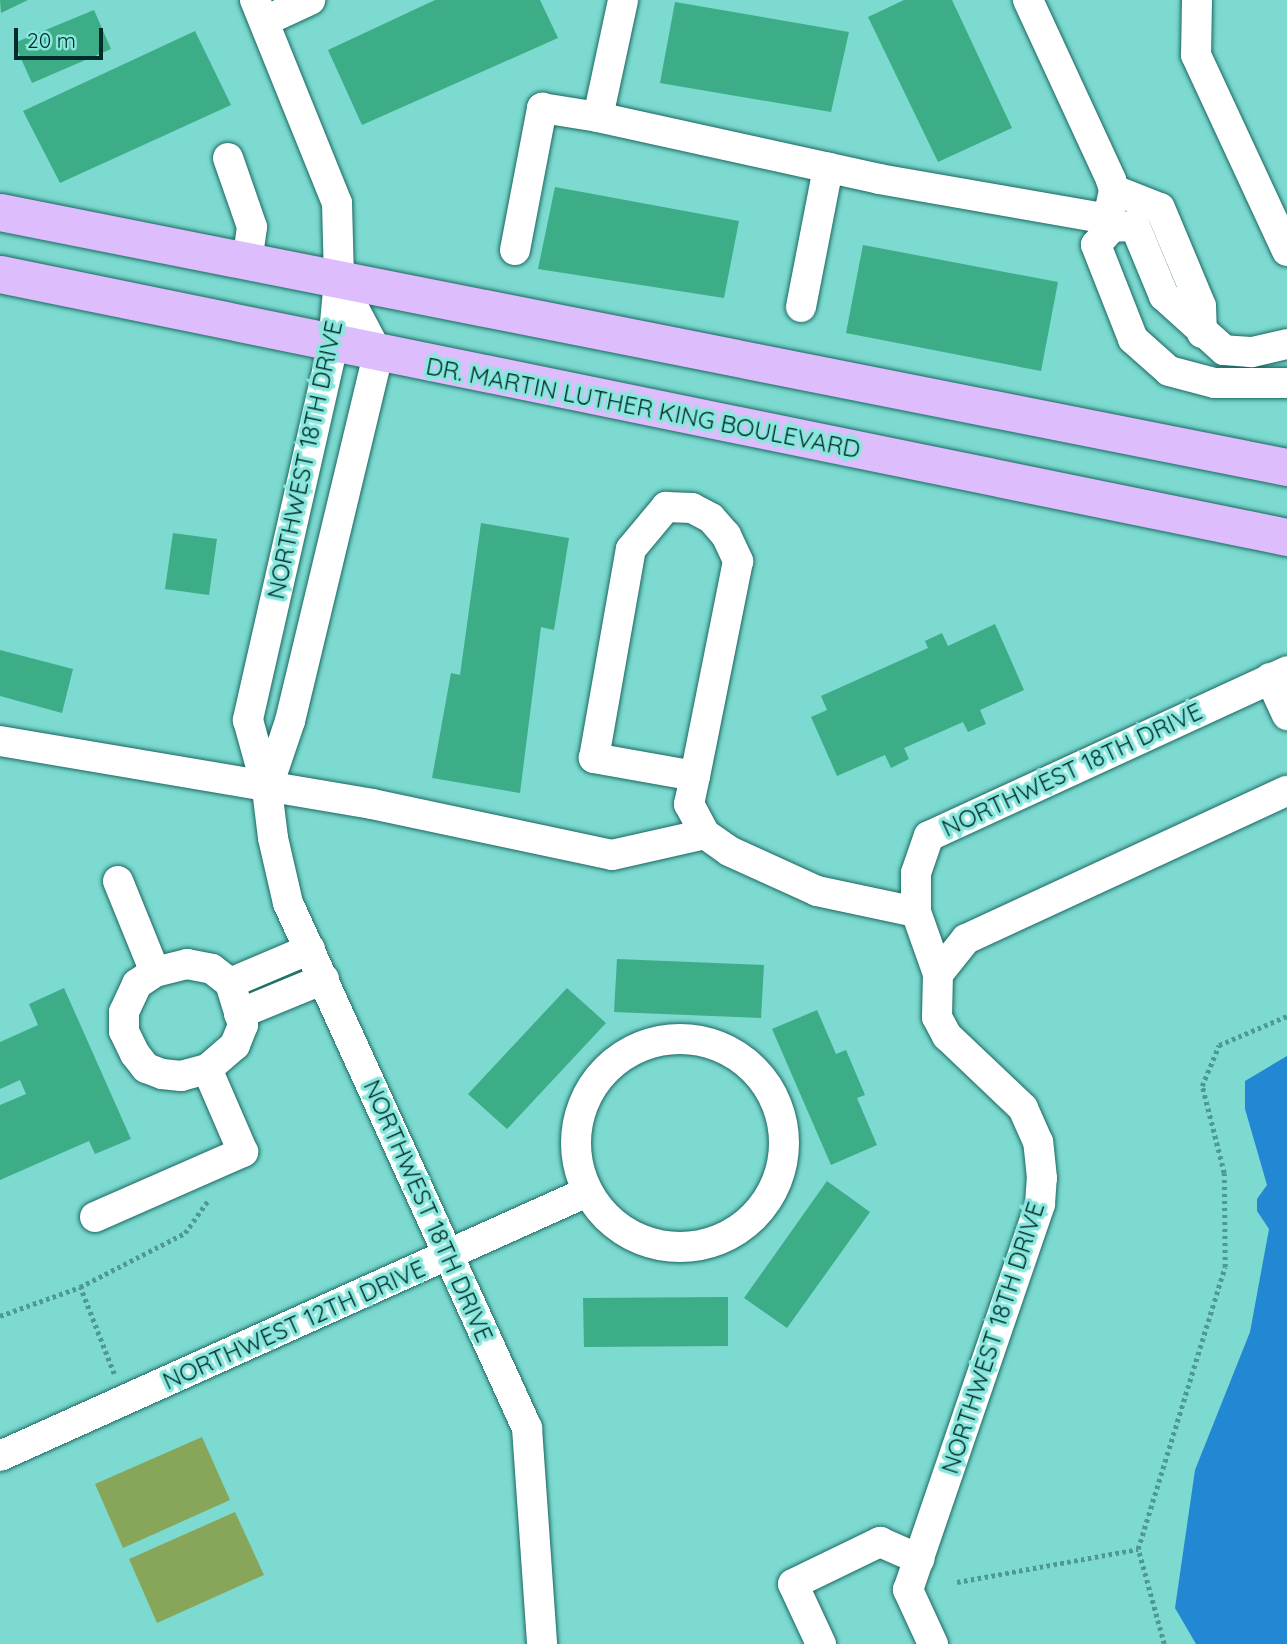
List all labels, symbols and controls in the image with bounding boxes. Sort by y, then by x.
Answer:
scale bar [18,14,107,58]
text: 20 m [27,27,76,53]
street label: NORTHWEST 18TH DRIVE [261,318,349,602]
street label: DR. MARTIN LUTHER KING BOULEVARD [423,352,863,464]
street label: NORTHWEST 18TH DRIVE [937,697,1207,843]
street label: NORTHWEST 18TH DRIVE [357,1076,499,1346]
street label: NORTHWEST 18TH DRIVE [935,1199,1051,1477]
street label: NORTHWEST 12TH DRIVE [158,1254,430,1396]

